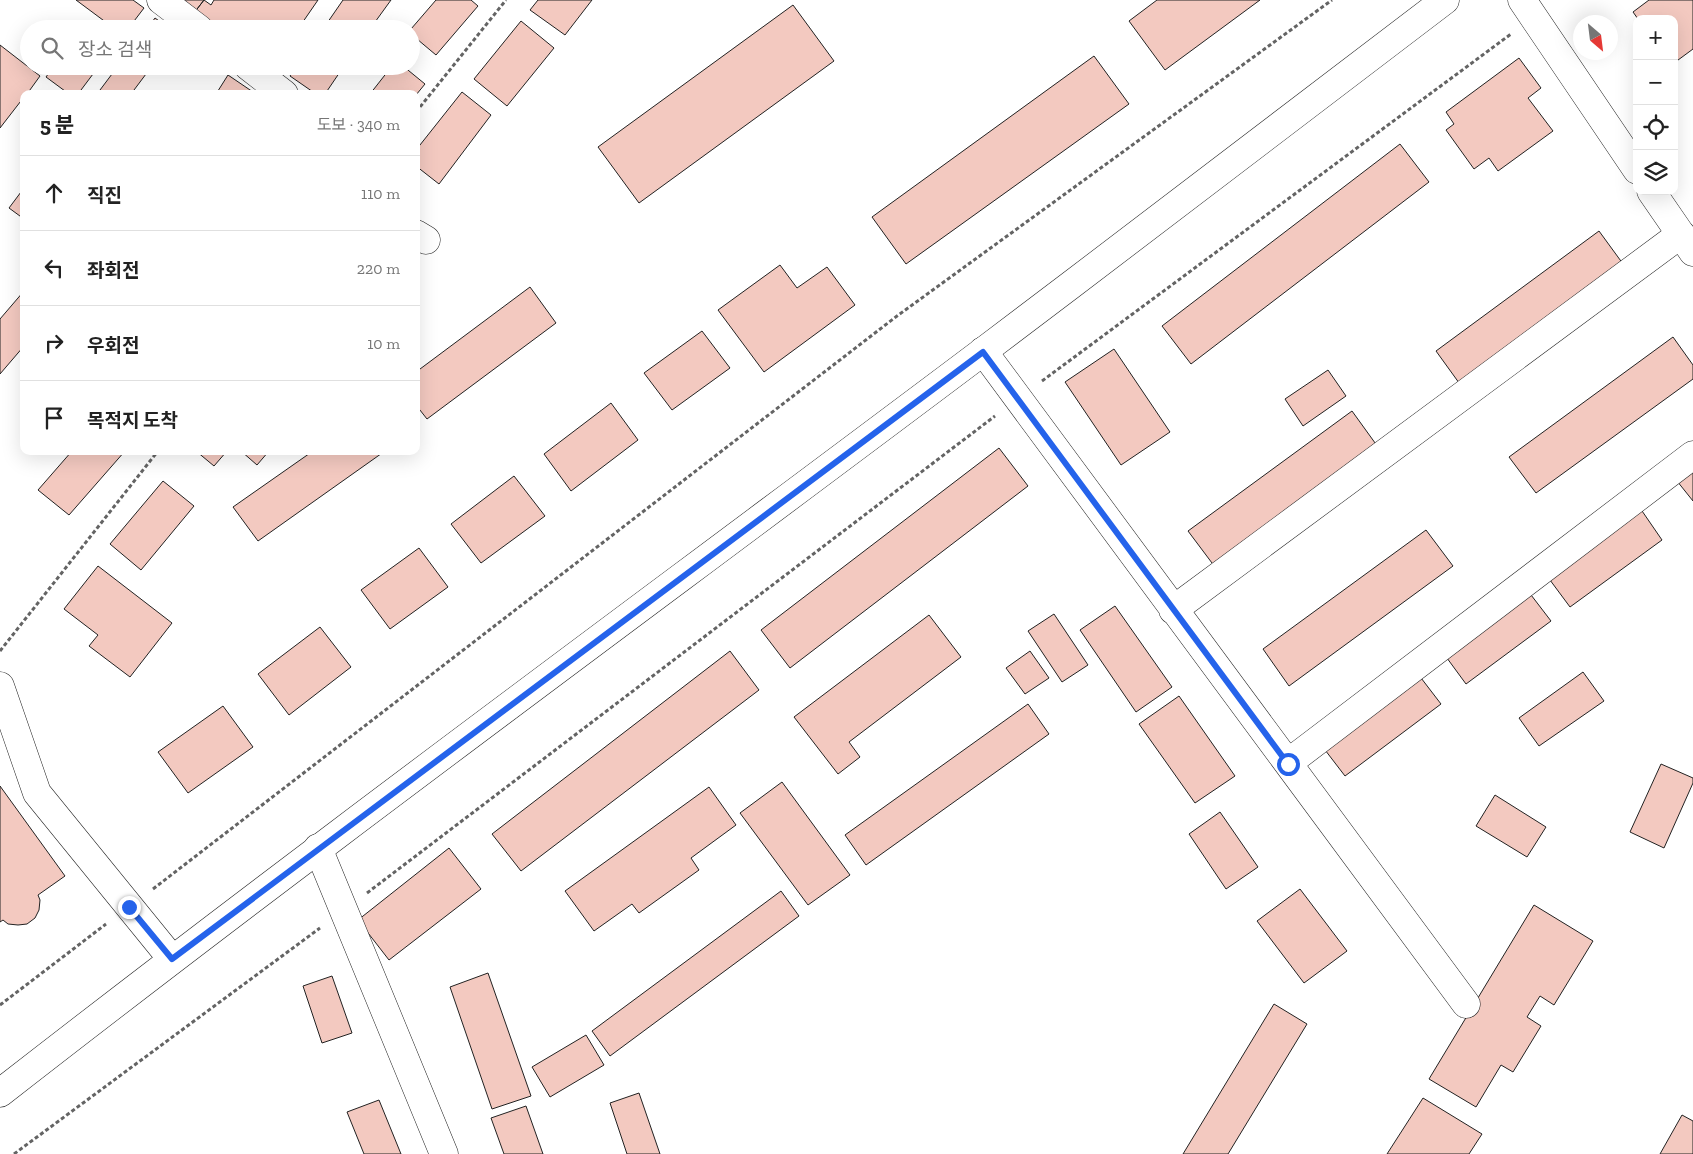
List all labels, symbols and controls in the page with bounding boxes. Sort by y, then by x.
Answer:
north arrow [1573,15,1618,60]
map controls [1633,15,1678,195]
button: + [1633,15,1678,60]
search box [20,20,420,75]
icon: search [38,34,66,62]
text: 장소 검색 [78,38,152,61]
button: − [1633,60,1678,105]
button: locate [1633,105,1678,150]
text: 5 분 [40,112,74,137]
text: 도보 · 340 m [317,115,400,134]
button: layers [1633,150,1678,195]
icon: ahead [40,179,68,207]
text: 직진 [87,184,122,207]
text: 110 m [361,184,400,203]
icon: left [40,254,68,282]
text: 좌회전 [87,259,139,282]
text: 220 m [357,259,400,278]
icon: right [40,329,68,357]
text: 우회전 [87,334,139,357]
text: 10 m [367,334,400,353]
icon: arrive [40,404,68,432]
text: 목적지 도착 [87,409,178,432]
route start [1277,753,1300,776]
route end [118,896,141,919]

